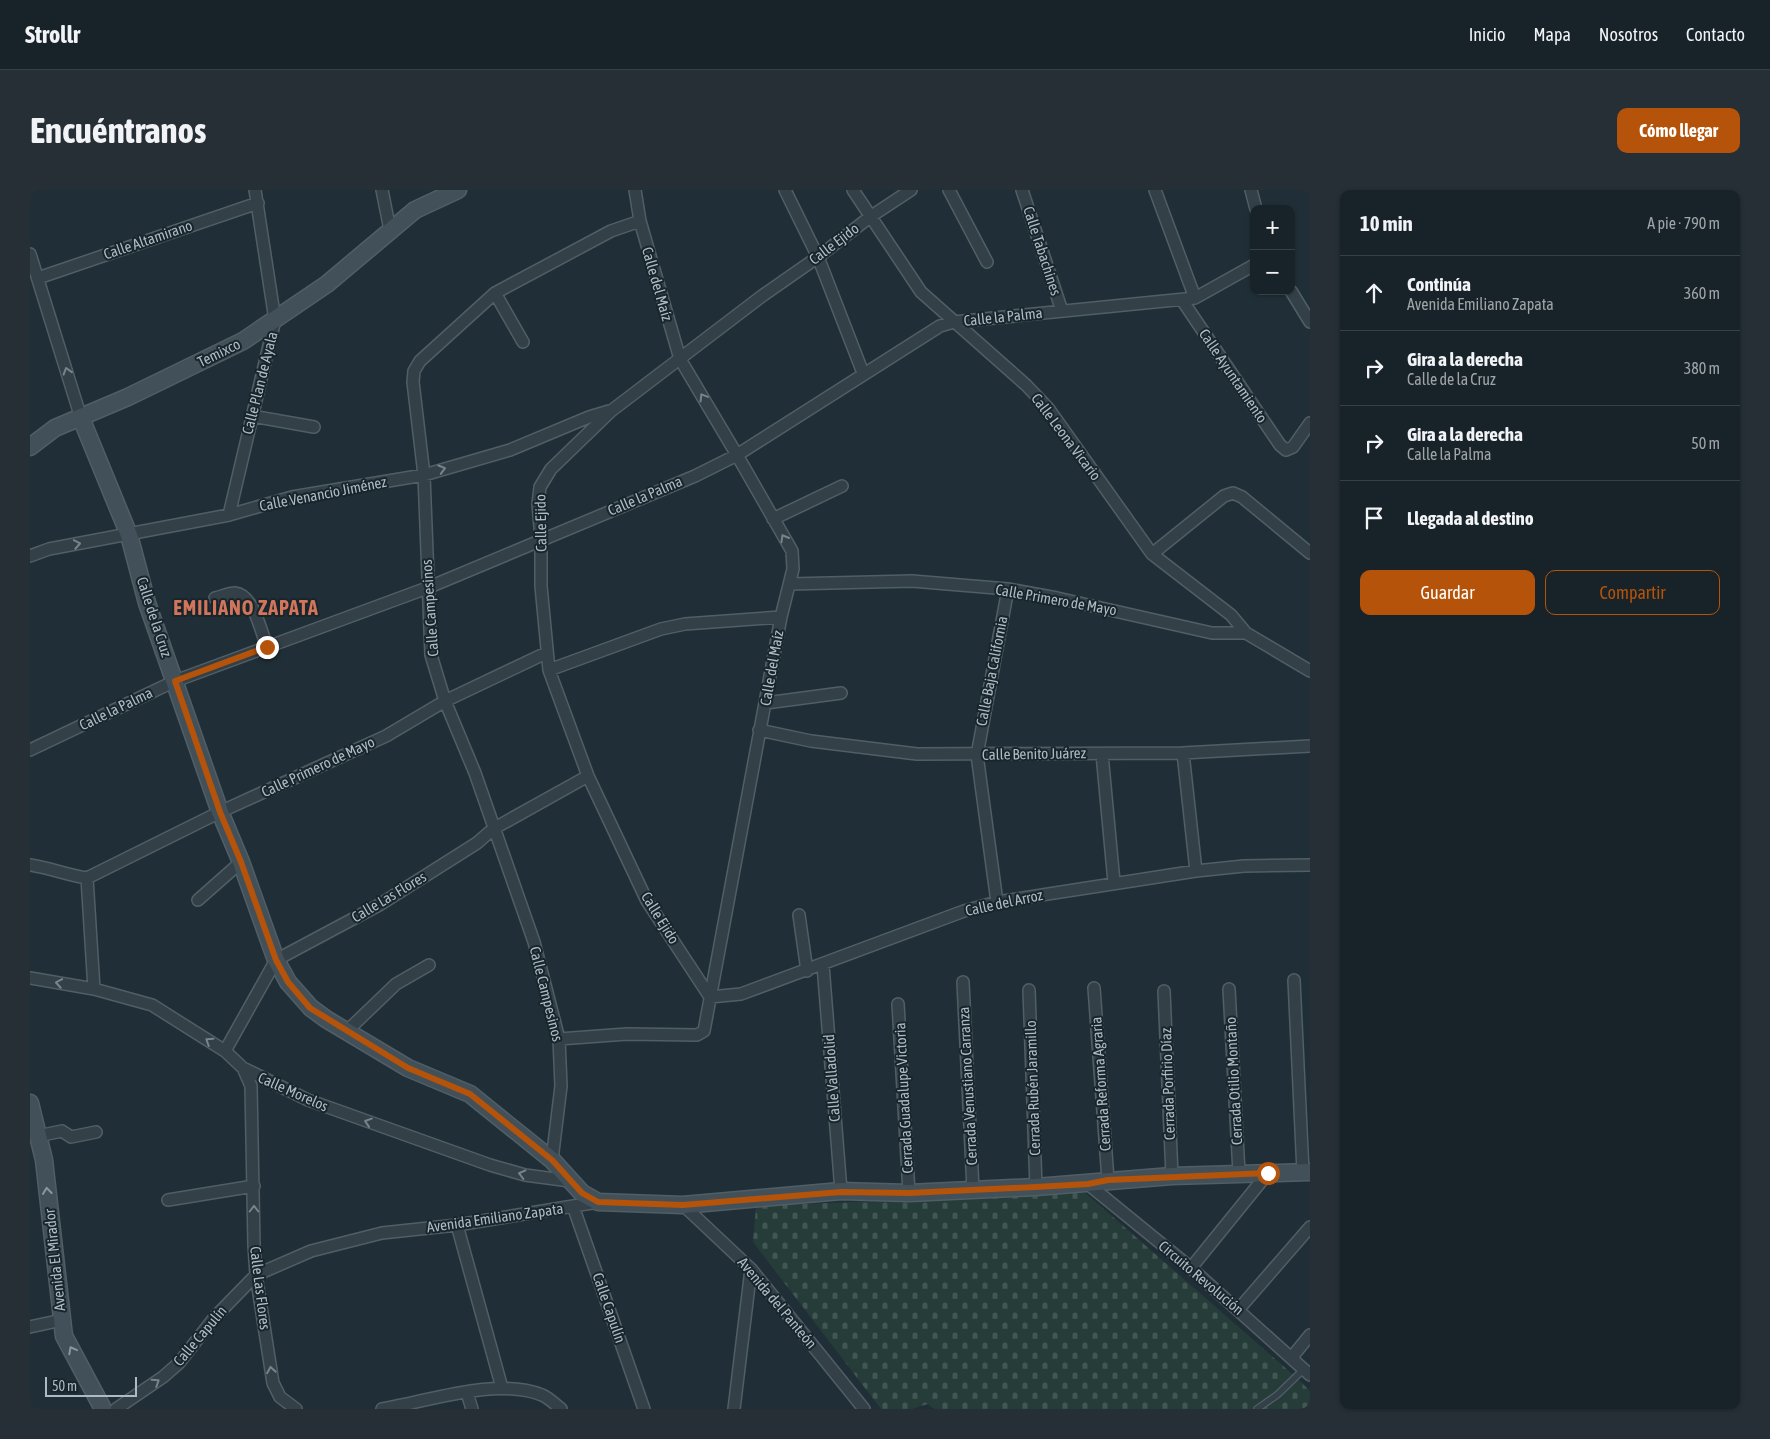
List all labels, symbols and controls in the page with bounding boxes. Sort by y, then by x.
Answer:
text: Strollr [25,21,80,48]
text: Inicio [1469,24,1505,45]
text: Mapa [1533,24,1571,45]
text: Nosotros [1599,24,1658,45]
text: Contacto [1686,24,1745,45]
button: Cómo llegar [1617,108,1740,153]
text: Encuéntranos [30,110,206,150]
street label: Calle Tabachines [1020,204,1065,298]
map controls [1250,205,1295,295]
button: + [1250,205,1295,250]
text: 10 min [1360,211,1413,235]
text: A pie · 790 m [1647,214,1720,232]
street label: Calle Altamirano [101,216,194,263]
street label: Calle Ejido [805,219,862,268]
street label: Calle del Maíz [639,245,676,323]
button: − [1250,250,1295,295]
text: Continúa [1407,273,1471,295]
icon: ahead [1360,279,1388,307]
text: 360 m [1684,284,1720,302]
text: Avenida Emiliano Zapata [1407,295,1554,313]
street label: Calle la Palma [963,304,1043,329]
street label: Calle Ayuntamiento [1196,326,1271,426]
street label: Calle Plan de Ayala [239,330,281,436]
street label: Temixco [195,335,243,370]
text: Gira a la derecha [1407,348,1523,370]
icon: right [1360,354,1388,382]
text: 380 m [1684,359,1720,377]
one-way arrow [62,367,72,376]
text: Calle de la Cruz [1407,370,1496,388]
street label: Calle Leona Vicario [1028,390,1105,484]
one-way arrow [699,393,709,402]
text: Gira a la derecha [1407,423,1523,445]
icon: right [1360,429,1388,457]
text: 50 m [1691,434,1720,452]
text: Calle la Palma [1407,445,1491,463]
one-way arrow [437,465,445,475]
street label: Calle la Palma [605,472,685,519]
street label: Calle Venancio Jiménez [258,473,388,514]
street label: Calle Ejido [531,494,550,552]
icon: arrive [1360,504,1388,532]
text: Llegada al destino [1407,507,1534,529]
one-way arrow [780,534,790,543]
one-way arrow [73,540,81,550]
street label: Calle Campesinos [418,559,441,657]
button: Guardar [1360,570,1535,615]
button: Compartir [1545,570,1720,615]
street label: Calle de la Cruz [134,575,176,660]
street label: Calle Primero de Mayo [994,580,1118,619]
district label: EMILIANO ZAPATA [173,596,319,619]
street label: Calle Baja California [973,615,1010,727]
street label: Calle del Maíz [757,628,787,707]
route end [256,636,279,659]
street label: Calle la Palma [76,684,155,734]
street label: Calle Primero de Mayo [259,733,377,800]
street label: Calle Benito Juárez [982,744,1087,763]
street label: Calle Las Flores [348,868,429,925]
street label: Calle del Arroz [964,886,1045,919]
street label: Calle Ejido [638,889,683,947]
street label: Calle Campesinos [526,945,566,1043]
one-way arrow [55,978,64,988]
street label: Cerrada Venustiano Carranza [955,1006,980,1166]
street label: Cerrada Reforma Agraria [1087,1016,1114,1152]
street label: Cerrada Otilio Montaño [1222,1017,1245,1146]
street label: Cerrada Rubén Jaramillo [1022,1020,1043,1156]
street label: Cerrada Guadalupe Victoria [891,1022,916,1174]
street label: Cerrada Porfirio Díaz [1157,1027,1178,1141]
street label: Calle Valladolid [820,1034,843,1122]
one-way arrow [205,1037,214,1047]
street label: Calle Morelos [256,1069,331,1115]
one-way arrow [364,1118,372,1128]
route start [1257,1162,1280,1185]
one-way arrow [518,1169,526,1179]
one-way arrow [42,1187,53,1195]
street label: Avenida Emiliano Zapata [426,1200,564,1235]
one-way arrow [249,1205,259,1212]
street label: Avenida El Mirador [41,1208,68,1312]
street label: Circuito Revolución [1155,1237,1247,1318]
street label: Calle Las Flores [247,1245,274,1331]
street label: Avenida del Panteón [734,1254,820,1352]
street label: Calle Capulín [590,1270,629,1345]
street label: Calle Capulín [170,1302,230,1369]
one-way arrow [68,1347,78,1356]
one-way arrow [266,1366,277,1374]
scale bar [45,1374,138,1397]
text: 50 m [52,1378,77,1394]
one-way arrow [150,1379,160,1388]

